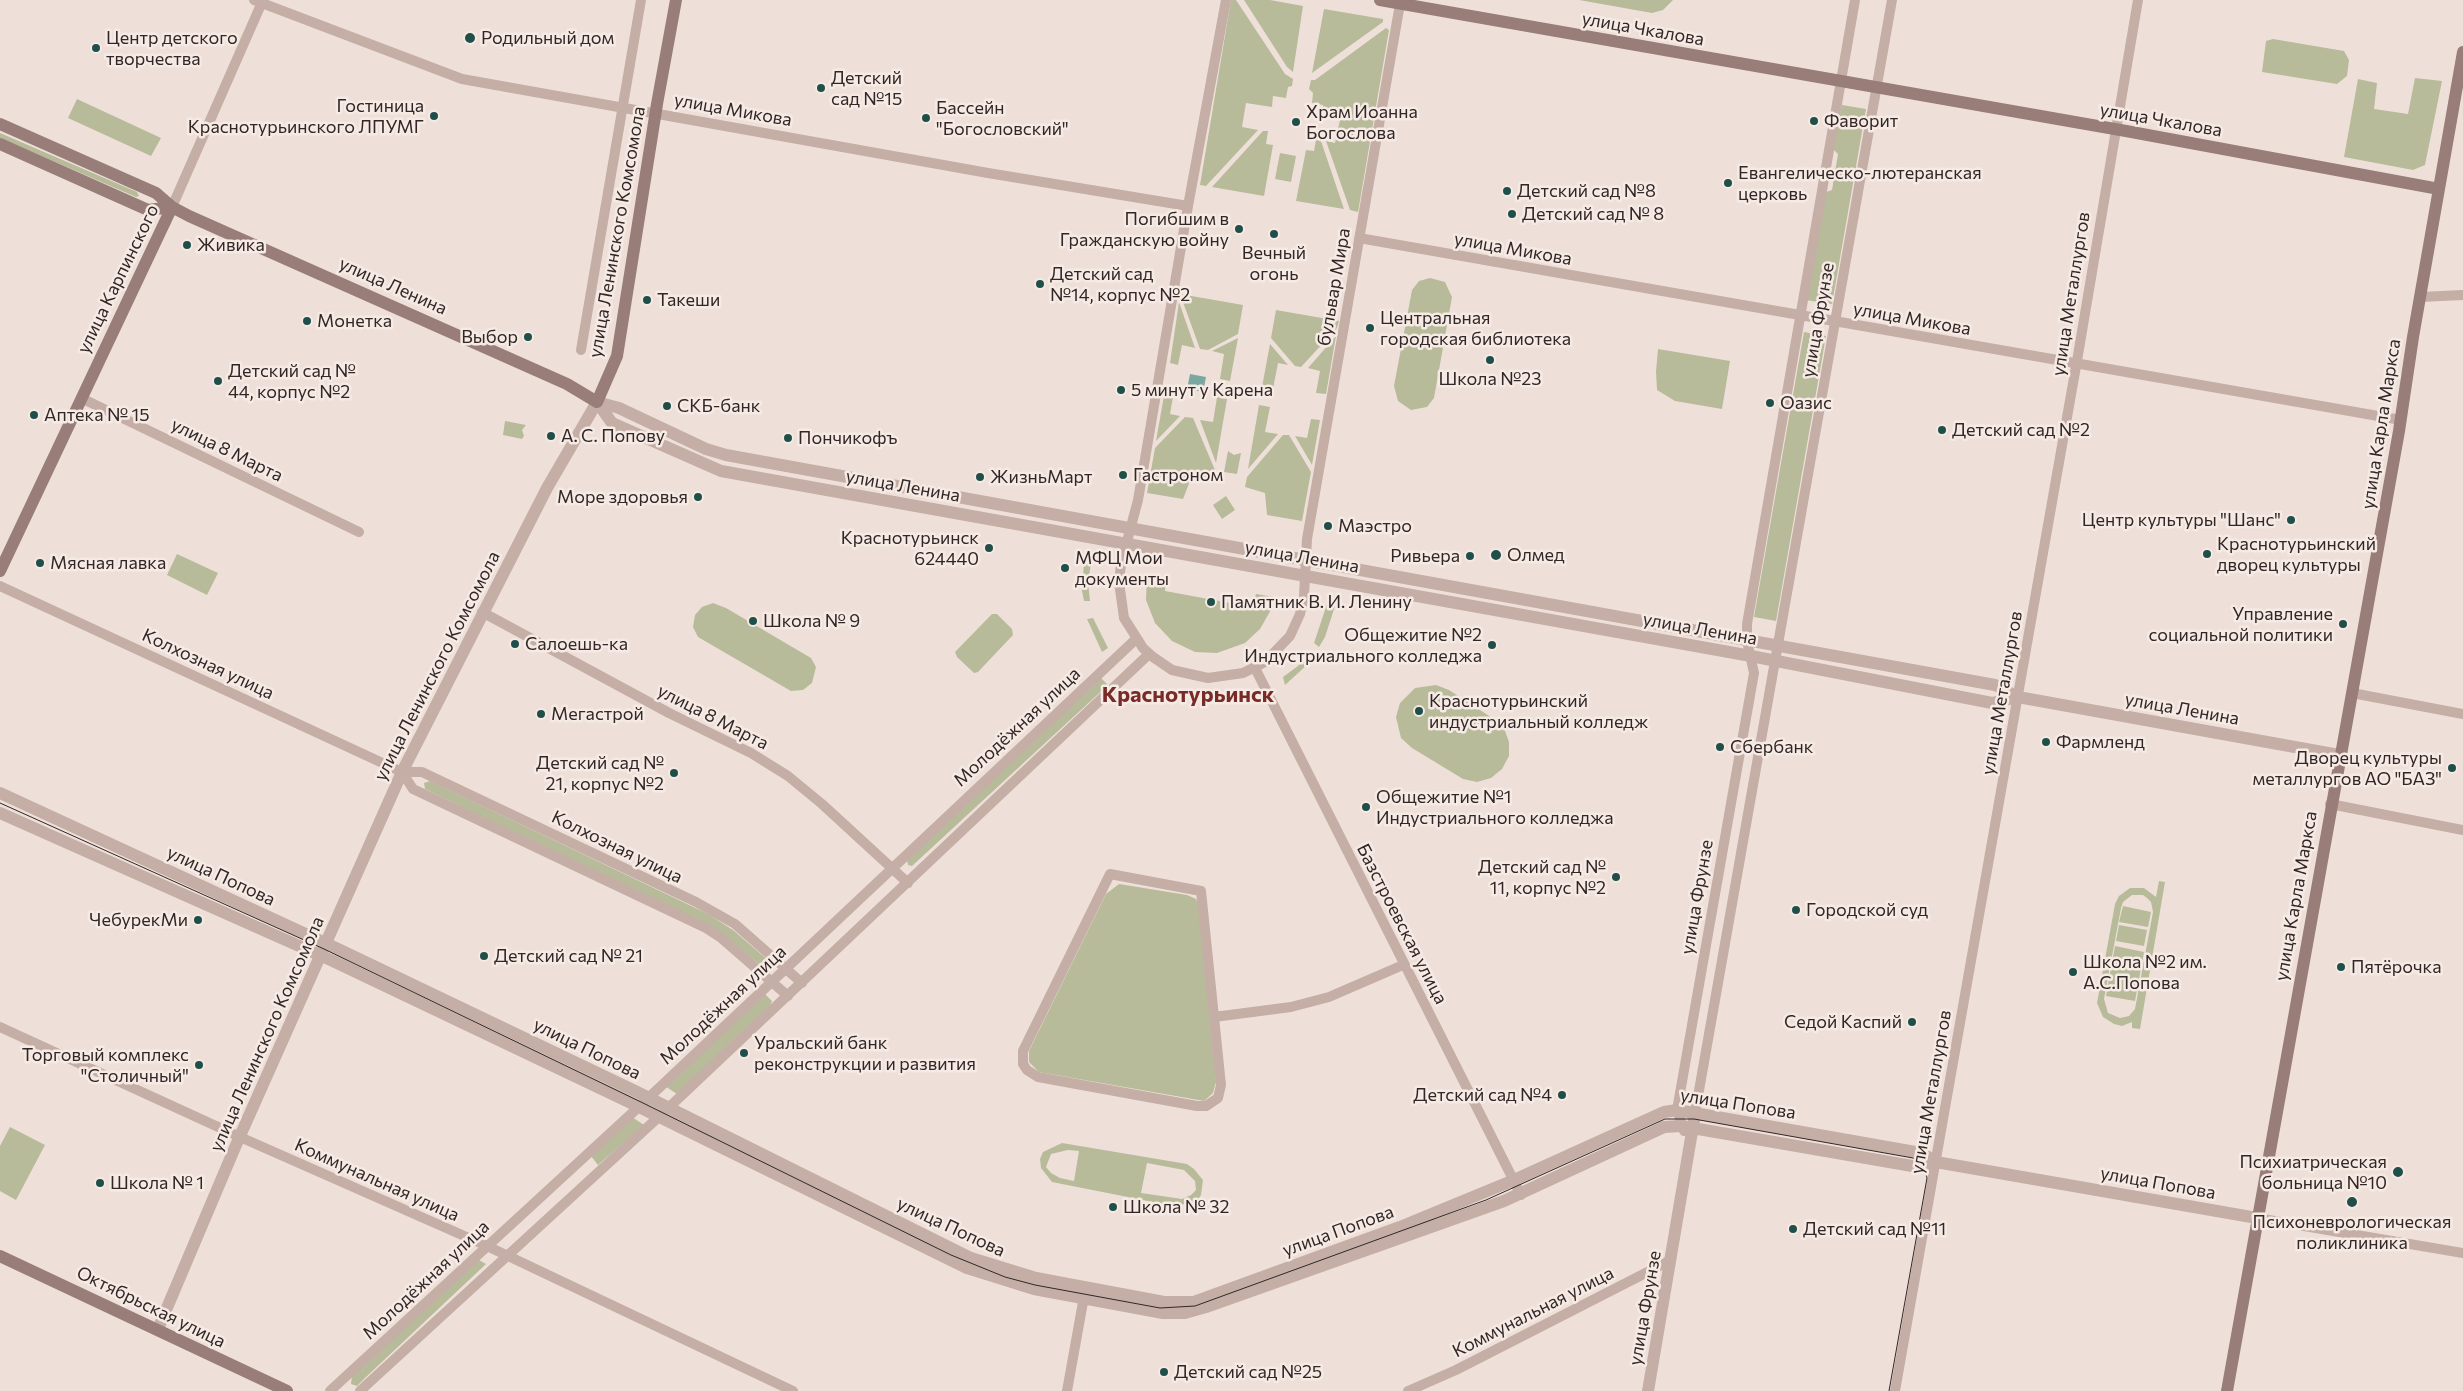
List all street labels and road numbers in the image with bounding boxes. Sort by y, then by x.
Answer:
street label: улица Чкалова [1580,8,1706,50]
street label: улица Микова [672,89,794,131]
street label: улица Чкалова [2098,99,2224,141]
street label: улица Ленинского Комсомола [584,105,650,359]
street label: улица Карпинского [73,201,163,357]
street label: улица Металлургов [2047,210,2095,378]
street label: бульвар Мира [1313,226,1355,348]
street label: улица Микова [1452,228,1574,270]
street label: улица Ленина [336,253,450,319]
street label: улица Фрунзе [1797,261,1839,379]
street label: улица Микова [1851,298,1973,340]
street label: улица Карла Маркса [2357,337,2405,511]
street label: улица 8 Марта [168,414,286,486]
street label: улица Ленина [844,465,962,507]
street label: улица Ленина [1243,536,1361,578]
street label: улица Ленинского Комсомола [369,547,505,785]
street label: улица Ленина [1641,608,1759,650]
street label: улица Металлургов [1977,609,2027,777]
street label: Колхозная улица [139,624,277,704]
street label: Молодёжная улица [949,663,1085,791]
street label: улица 8 Марта [654,680,772,754]
street label: улица Ленина [2123,688,2241,730]
street label: Колхозная улица [548,806,686,888]
street label: улица Карла Маркса [2270,809,2322,983]
street label: улица Фрунзе [1676,838,1718,956]
street label: Базстроевская улица [1352,840,1452,1008]
street label: улица Попова [164,842,278,910]
street label: улица Ленинского Комсомола [205,913,329,1155]
street label: Молодёжная улица [655,941,791,1069]
street label: улица Металлургов [1906,1008,1956,1176]
street label: улица Попова [530,1014,644,1084]
street label: улица Попова [1679,1084,1797,1124]
street label: Коммунальная улица [291,1134,463,1226]
street label: улица Попова [2099,1162,2217,1204]
street label: улица Попова [894,1193,1008,1261]
street label: улица Попова [1279,1201,1397,1261]
street label: Молодёжная улица [358,1216,494,1344]
street label: улица Фрунзе [1624,1249,1666,1367]
street label: Октябрьская улица [73,1262,229,1352]
street label: Коммунальная улица [1449,1262,1617,1362]

